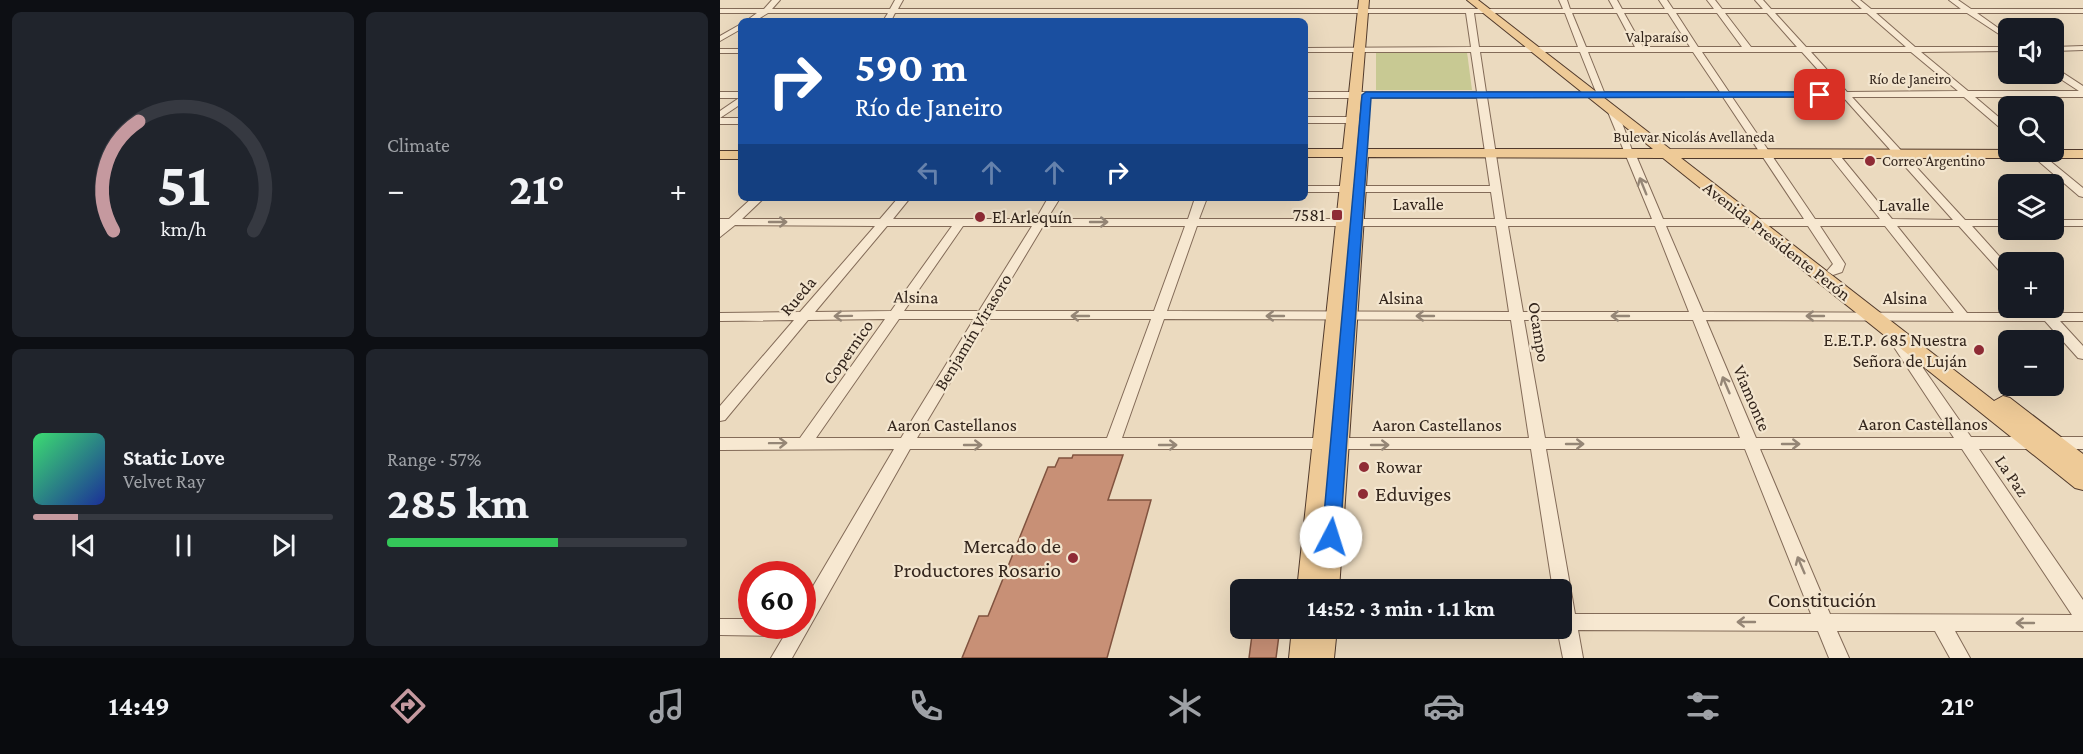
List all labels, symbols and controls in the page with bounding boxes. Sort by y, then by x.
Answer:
map controls [1998,18,2064,396]
button: sound [1998,18,2064,84]
street label: Valparaíso [1626,29,1688,46]
icon: right [756,42,834,120]
text: 590 m [855,43,967,90]
pin [1794,69,1845,120]
street label: Río de Janeiro [1869,71,1951,88]
icon: arrive [1803,78,1836,111]
text: Río de Janeiro [855,92,1003,122]
button: search [1998,96,2064,162]
street label: Bulevar Nicolás Avellaneda [1613,129,1775,145]
text: Climate [387,134,450,156]
text: 51 [156,149,210,218]
place label: Correo Argentino [1882,153,1985,170]
marker: Correo Argentino [1863,154,1877,168]
icon: left [912,156,945,189]
icon: ahead [975,156,1008,189]
icon: ahead [1038,156,1071,189]
icon: right [1101,156,1134,189]
text: 21° [509,164,565,214]
text: − [387,171,404,208]
text: + [670,171,687,208]
button: layers [1998,174,2064,240]
one-way arrow [1637,177,1648,196]
street label: Avenida Presidente Perón [1699,177,1855,305]
street label: Lavalle [1392,194,1444,214]
street label: Lavalle [1878,195,1930,215]
place label: 7581 [1293,205,1325,225]
place label: El Arlequín [992,207,1072,227]
marker: 7581 [1330,208,1344,222]
marker: El Arlequín [973,210,987,224]
one-way arrow [768,216,788,228]
one-way arrow [1089,216,1109,228]
text: km/h [160,218,207,242]
button: + [1998,252,2064,318]
street label: Benjamín Virasoro [930,270,1017,394]
street label: Rueda [776,272,820,320]
street label: Alsina [893,287,939,307]
street label: Alsina [1379,288,1423,308]
street label: Alsina [1883,288,1927,308]
street label: Ocampo [1524,300,1554,364]
one-way arrow [834,310,854,322]
one-way arrow [1071,310,1091,322]
one-way arrow [1266,310,1286,322]
one-way arrow [1415,310,1435,322]
one-way arrow [1610,310,1630,322]
one-way arrow [1805,310,1825,322]
street label: Copernico [819,316,877,388]
place label: E.E.T.P. 685 Nuestra Señora de Luján [1824,330,1967,372]
button: − [1998,330,2064,396]
marker: E.E.T.P. 685 Nuestra Señora de Luján [1972,343,1986,357]
street label: Viamonte [1729,362,1775,434]
one-way arrow [1720,377,1731,395]
street label: Aaron Castellanos [1858,414,1988,434]
street label: Aaron Castellanos [887,415,1017,435]
street label: Aaron Castellanos [1372,415,1502,435]
one-way arrow [768,438,788,449]
one-way arrow [1564,438,1584,450]
one-way arrow [1780,438,1800,450]
one-way arrow [963,439,983,451]
one-way arrow [1158,439,1178,451]
one-way arrow [1369,439,1389,451]
text: Static Love [123,445,225,470]
text: Range · 57% [387,448,481,470]
street label: La Paz [1991,452,2033,501]
place label: Rowar [1376,457,1423,477]
marker: Rowar [1357,460,1371,474]
text: Velvet Ray [123,470,205,492]
text: 285 km [387,478,529,528]
place label: Eduviges [1375,482,1451,506]
marker: Eduviges [1356,487,1370,501]
position arrow [1299,505,1363,569]
icon: previous [67,529,100,562]
icon: pause [167,529,200,562]
icon: next [267,529,300,562]
place label: Mercado de Productores Rosario [893,534,1061,582]
marker: Mercado de Productores Rosario [1066,551,1080,565]
one-way arrow [1795,557,1806,575]
speed limit sign: 60 [738,561,816,639]
street label: Constitución [1768,588,1876,612]
text: 14:52 · 3 min · 1.1 km [1307,596,1495,621]
one-way arrow [1736,616,1756,628]
one-way arrow [2015,617,2035,629]
icon: directions [387,685,429,727]
icon: music [646,685,688,727]
icon: phone [905,685,947,727]
icon: climate [1164,685,1206,727]
icon: car [1423,685,1465,727]
icon: filters [1682,685,1724,727]
text: 14:49 [109,691,170,721]
text: 21° [1941,691,1974,721]

